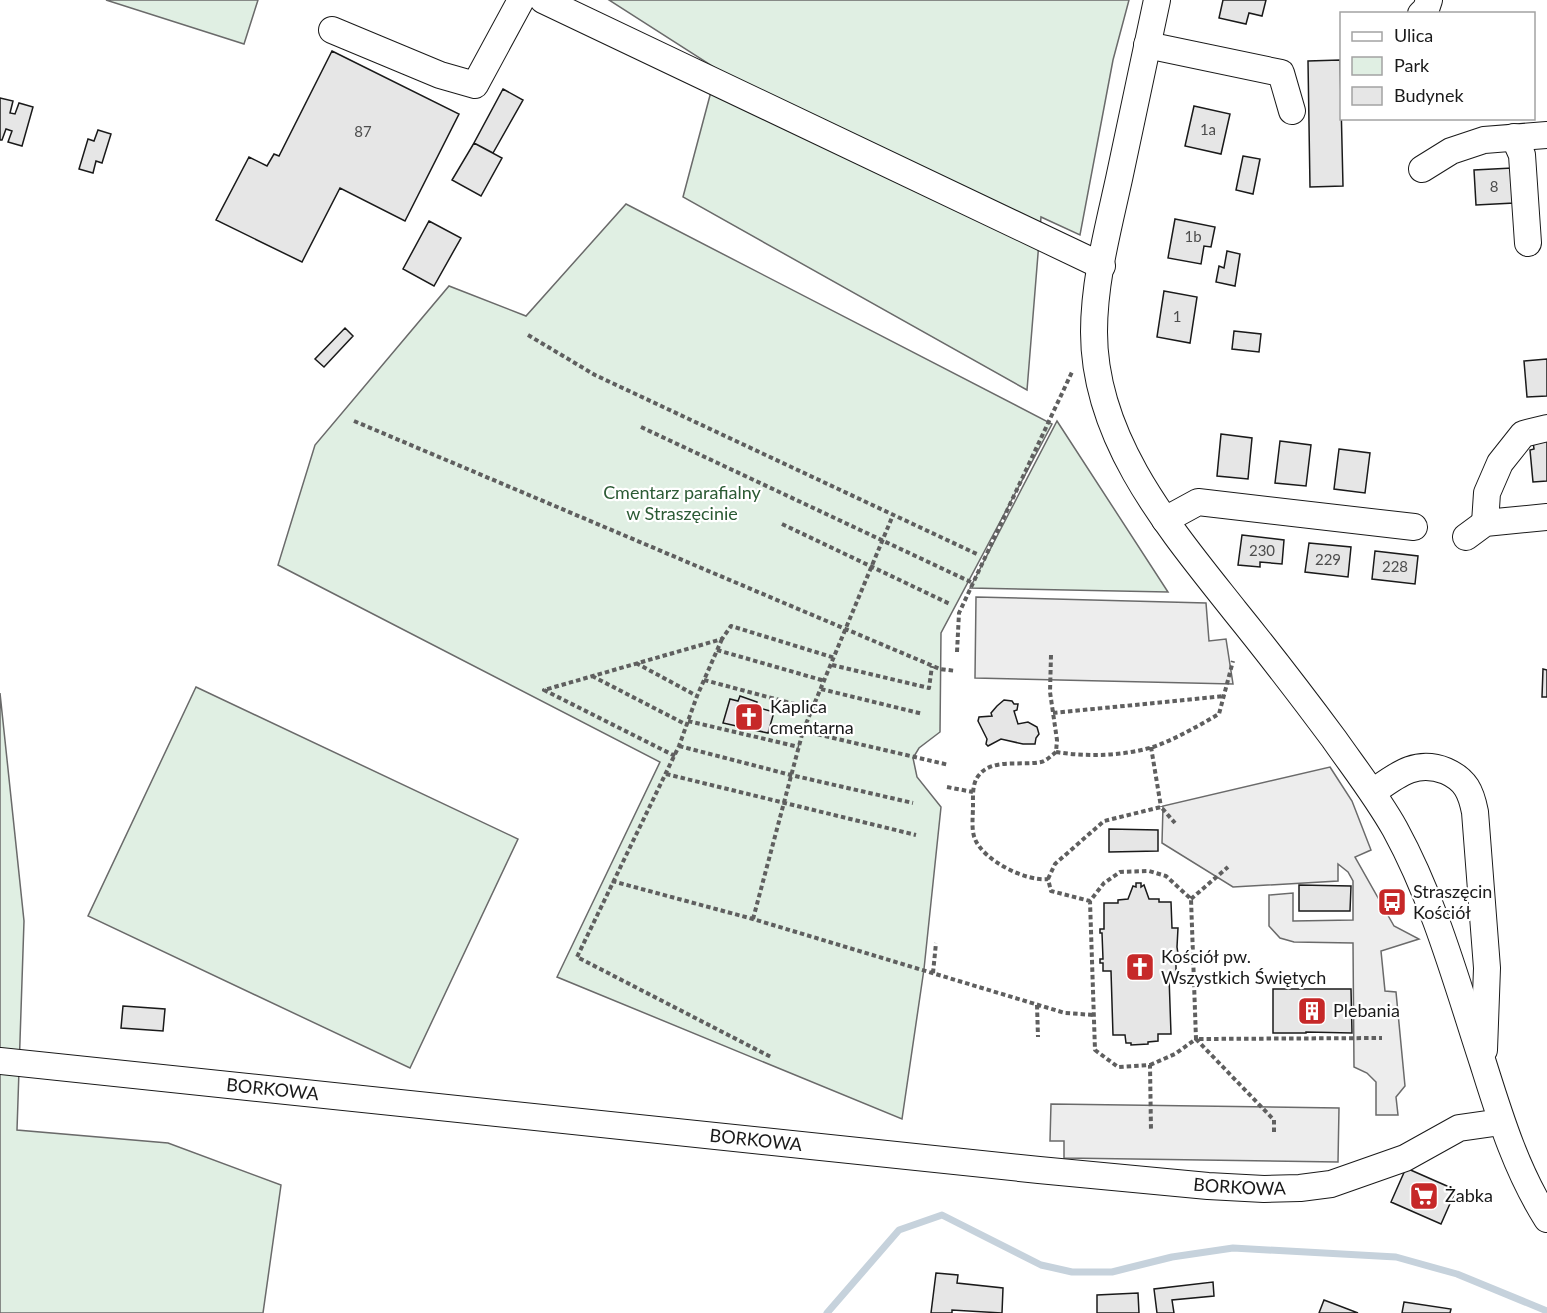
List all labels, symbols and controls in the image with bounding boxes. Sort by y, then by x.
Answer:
legend [1340,12,1535,120]
text: Ulica [1394,24,1433,46]
text: Park [1394,54,1430,76]
text: Budynek [1394,84,1464,106]
house number: 1a [1200,120,1216,138]
house number: 87 [354,122,372,140]
house number: 8 [1490,177,1498,195]
house number: 1b [1184,227,1202,245]
house number: 1 [1173,307,1181,325]
park label: Cmentarz parafialny w Straszęcinie [603,481,762,524]
house number: 230 [1249,541,1275,559]
house number: 229 [1315,550,1341,568]
house number: 228 [1382,557,1408,575]
place label: Kaplica cmentarna [770,695,854,738]
church icon: Kaplica cmentarna [733,701,765,733]
place label: Straszęcin Kościół [1413,880,1492,923]
bus stop icon: Straszęcin Kościół [1376,886,1408,918]
place label: Kościół pw. Wszystkich Świętych [1161,945,1326,988]
church icon: Kościół pw. Wszystkich Świętych [1124,951,1156,983]
building icon: Plebania [1296,995,1328,1027]
place label: Plebania [1333,999,1400,1021]
street label: BORKOWA [225,1073,321,1104]
street label: BORKOWA [709,1124,804,1155]
street label: BORKOWA [1192,1173,1287,1199]
supermarket icon: Żabka [1408,1180,1440,1212]
place label: Żabka [1445,1184,1493,1206]

